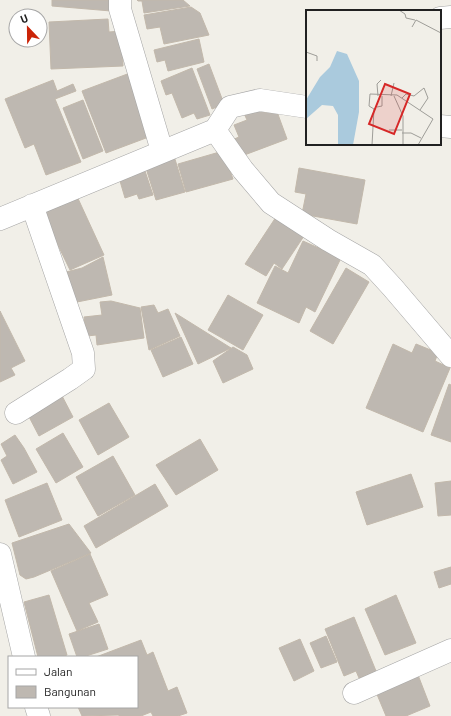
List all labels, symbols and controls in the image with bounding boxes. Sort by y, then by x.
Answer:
north arrow [8,8,48,48]
inset map [306,10,441,145]
text: U [18,11,30,26]
legend [8,656,138,708]
text: Jalan [44,664,72,678]
text: Bangunan [44,684,96,698]

